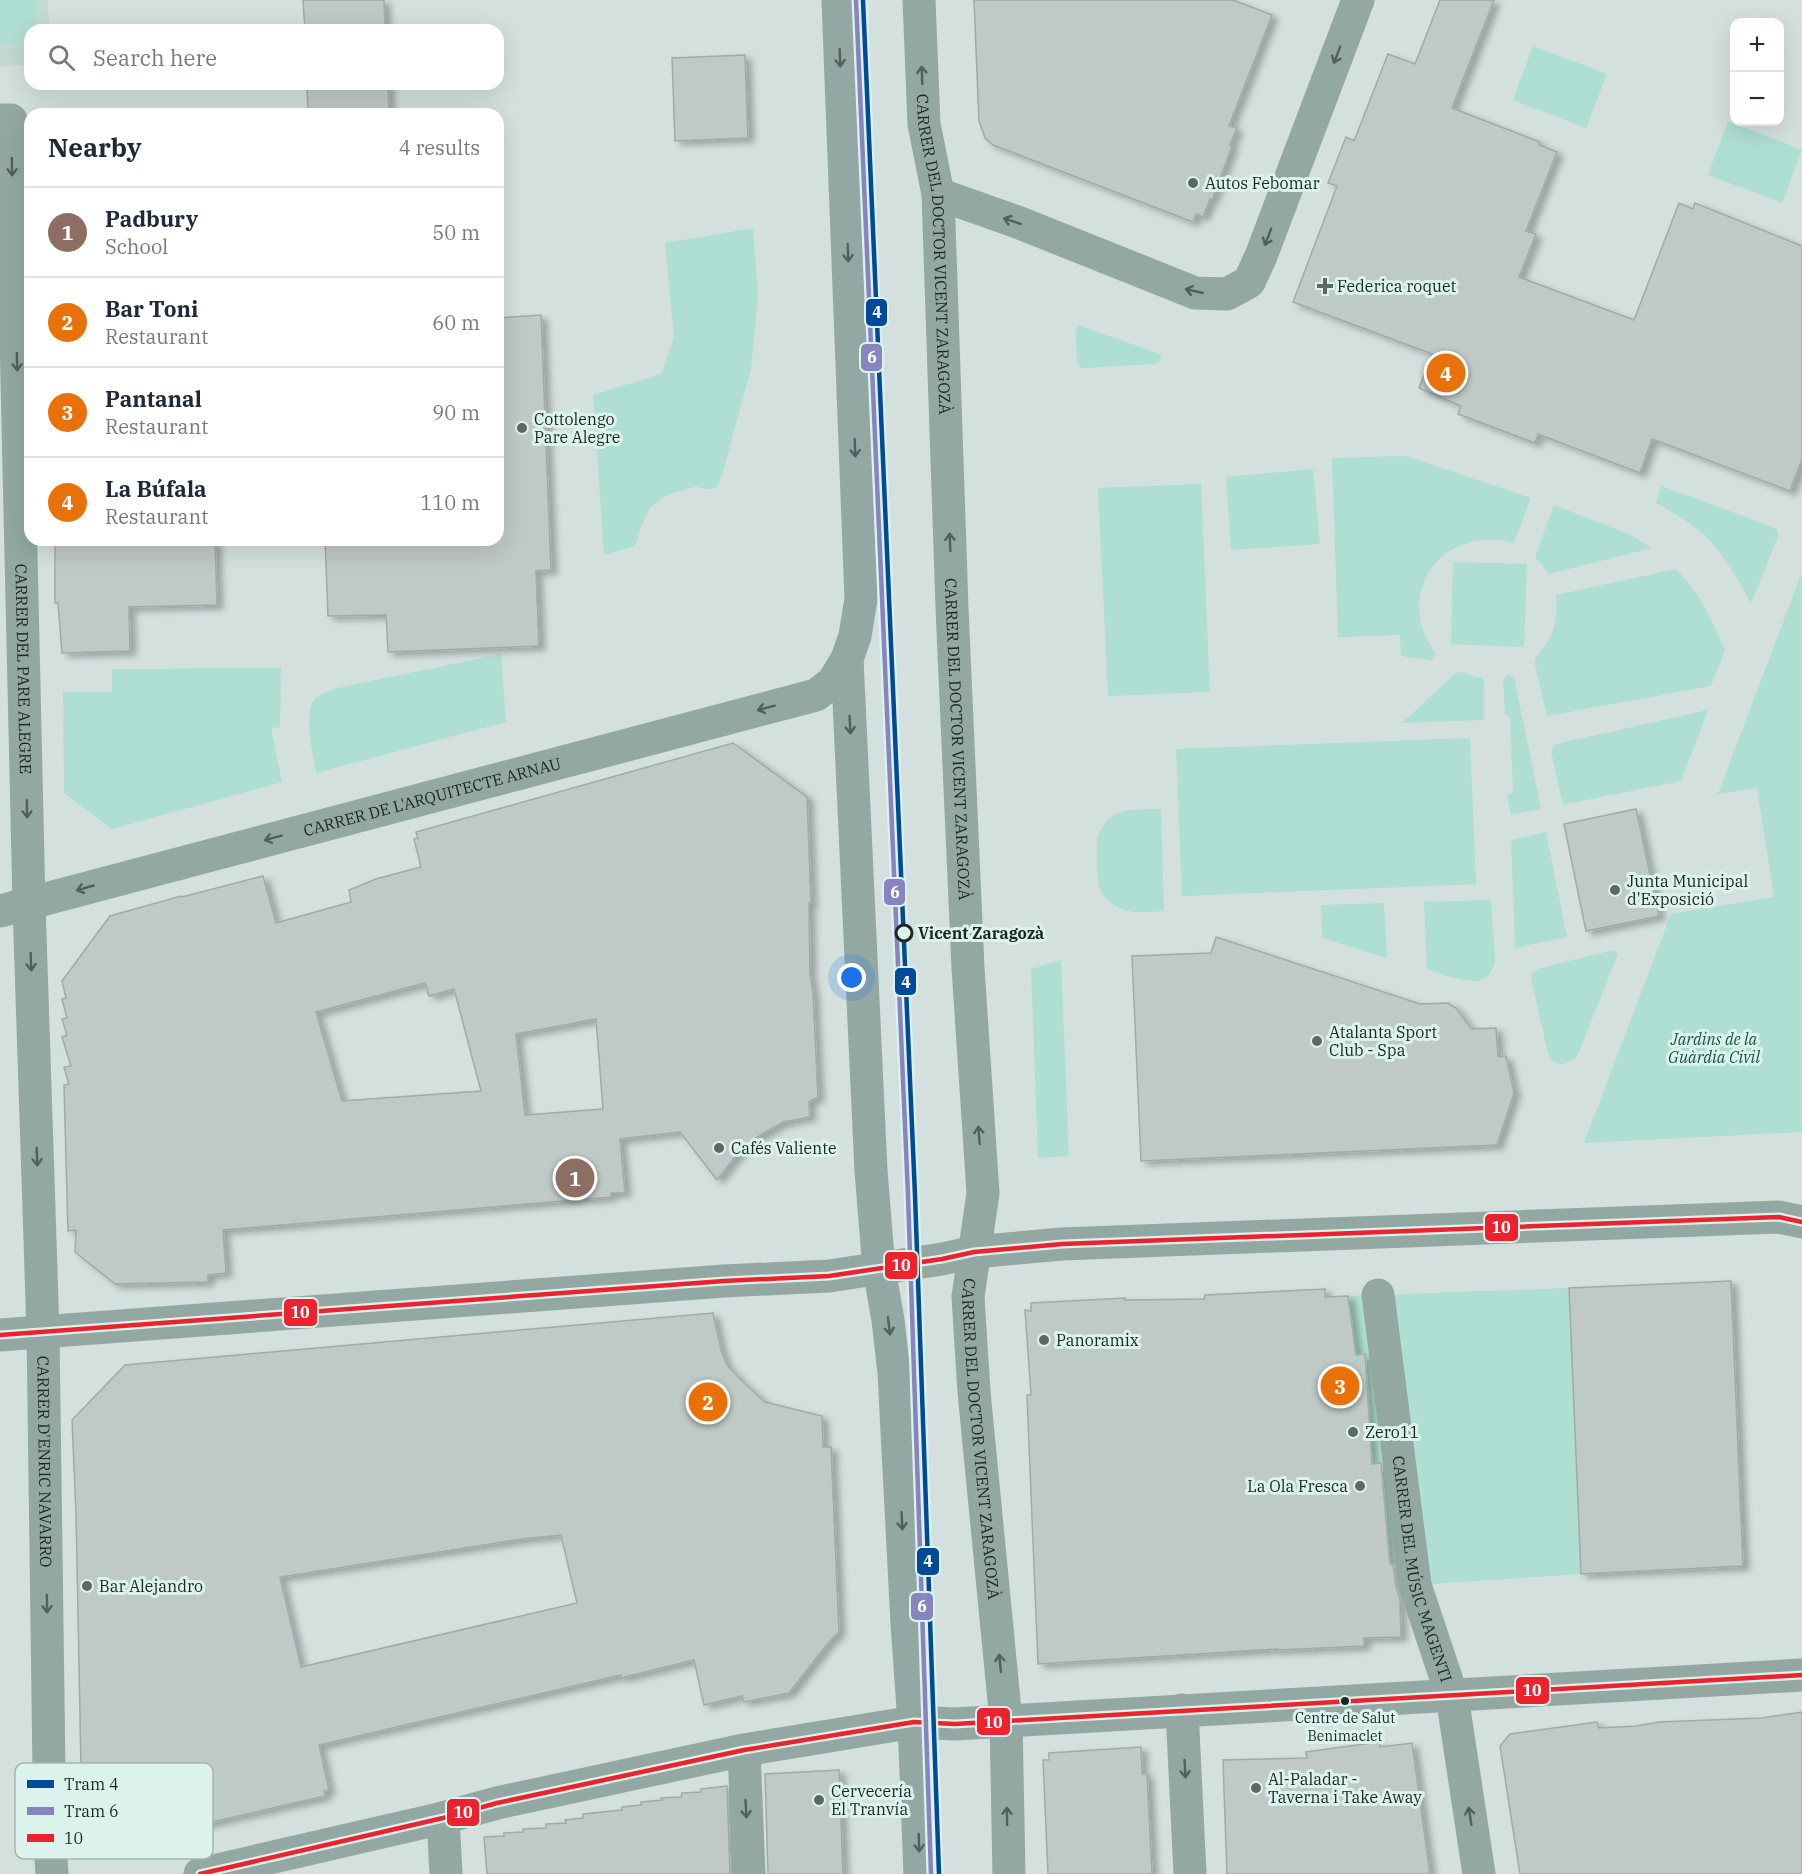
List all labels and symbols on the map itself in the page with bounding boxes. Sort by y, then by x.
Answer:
one-way arrow [1331,45,1342,64]
one-way arrow [834,48,846,68]
one-way arrow [916,66,928,86]
street label: CARRER DEL DOCTOR VICENT ZARAGOZÀ [913,93,956,415]
one-way arrow [7,156,18,176]
place label: Autos Febomar [1205,173,1320,193]
marker: Autos Febomar [1186,176,1200,190]
one-way arrow [1003,215,1022,226]
one-way arrow [1262,227,1273,246]
one-way arrow [842,243,853,263]
place label: Federica roquet [1337,276,1457,296]
marker: Federica roquet [1318,279,1332,293]
one-way arrow [1185,285,1204,296]
line badge: 4 [865,298,888,327]
text: 4 [872,302,882,322]
line badge: 6 [860,343,883,372]
text: 6 [867,347,877,367]
pin: 4 [1426,350,1466,395]
one-way arrow [11,351,23,371]
place label: Cottolengo Pare Alegre [534,409,620,447]
marker: Cottolengo Pare Alegre [515,421,529,435]
one-way arrow [850,438,861,458]
one-way arrow [944,532,955,552]
street label: CARRER DEL PARE ALEGRE [11,563,36,774]
street label: CARRER DEL DOCTOR VICENT ZARAGOZÀ [941,578,976,901]
one-way arrow [757,703,776,715]
one-way arrow [845,715,856,735]
street label: CARRER DE L'ARQUITECTE ARNAU [301,753,563,840]
one-way arrow [21,798,33,818]
one-way arrow [264,833,283,845]
place label: Junta Municipal d'Exposició [1627,871,1749,909]
line badge: 6 [883,878,906,906]
text: 6 [890,882,900,902]
one-way arrow [75,883,94,894]
marker: Junta Municipal d'Exposició [1608,883,1622,897]
place label: Vicent Zaragozà [918,923,1044,943]
marker: Vicent Zaragozà [895,924,913,942]
one-way arrow [25,952,37,972]
your location [837,963,866,992]
line badge: 4 [894,967,917,996]
text: 4 [901,972,911,992]
place label: Atalanta Sport Club - Spa [1329,1022,1438,1060]
park label: Jardins de la Guàrdia Civil [1668,1029,1760,1067]
marker: Atalanta Sport Club - Spa [1310,1034,1324,1048]
one-way arrow [973,1126,984,1146]
place label: Cafés Valiente [731,1138,837,1158]
marker: Cafés Valiente [712,1141,726,1155]
one-way arrow [31,1147,43,1167]
pin: 1 [556,1156,594,1200]
line badge: 10 [1484,1213,1519,1242]
text: 10 [1491,1217,1511,1237]
line badge: 10 [884,1251,918,1280]
text: 10 [891,1255,911,1275]
street label: CARRER DEL DOCTOR VICENT ZARAGOZÀ [958,1277,1005,1600]
line badge: 10 [283,1298,318,1327]
text: 10 [290,1302,310,1322]
one-way arrow [883,1316,894,1336]
place label: Panoramix [1056,1330,1139,1350]
marker: Panoramix [1037,1333,1051,1347]
street label: CARRER D'ENRIC NAVARRO [33,1356,56,1568]
pin: 3 [1320,1364,1360,1408]
pin: 2 [688,1380,728,1424]
place label: Zero11 [1365,1422,1419,1442]
marker: Zero11 [1346,1425,1360,1439]
street label: CARRER DEL MÚSIC MAGENTI [1389,1455,1457,1684]
place label: La Ola Fresca [1247,1476,1348,1496]
marker: La Ola Fresca [1353,1479,1367,1493]
one-way arrow [896,1510,907,1530]
line badge: 4 [916,1547,940,1576]
text: 4 [923,1551,933,1571]
place label: Bar Alejandro [99,1576,203,1596]
marker: Bar Alejandro [80,1579,94,1593]
line badge: 6 [910,1592,934,1621]
one-way arrow [41,1594,52,1614]
text: 6 [917,1596,927,1616]
one-way arrow [994,1653,1005,1673]
line badge: 10 [1515,1676,1550,1705]
text: 10 [1522,1680,1542,1700]
marker: Centre de Salut Benimaclet [1339,1695,1351,1707]
line badge: 10 [976,1707,1011,1736]
place label: Centre de Salut Benimaclet [1295,1709,1395,1745]
text: 10 [983,1712,1003,1732]
one-way arrow [1179,1758,1190,1778]
legend [15,1763,213,1859]
place label: Al-Paladar - Taverna i Take Away [1268,1769,1422,1807]
text: Tram 4 [64,1774,119,1794]
place label: Cervecería El Tranvía [831,1781,912,1819]
marker: Al-Paladar - Taverna i Take Away [1249,1781,1263,1795]
marker: Cervecería El Tranvía [812,1793,826,1807]
line badge: 10 [446,1798,480,1827]
one-way arrow [741,1798,752,1818]
text: Tram 6 [64,1801,119,1821]
text: 10 [453,1802,473,1822]
one-way arrow [1001,1806,1013,1826]
one-way arrow [1464,1807,1475,1827]
text: 10 [64,1828,83,1848]
one-way arrow [913,1833,924,1853]

